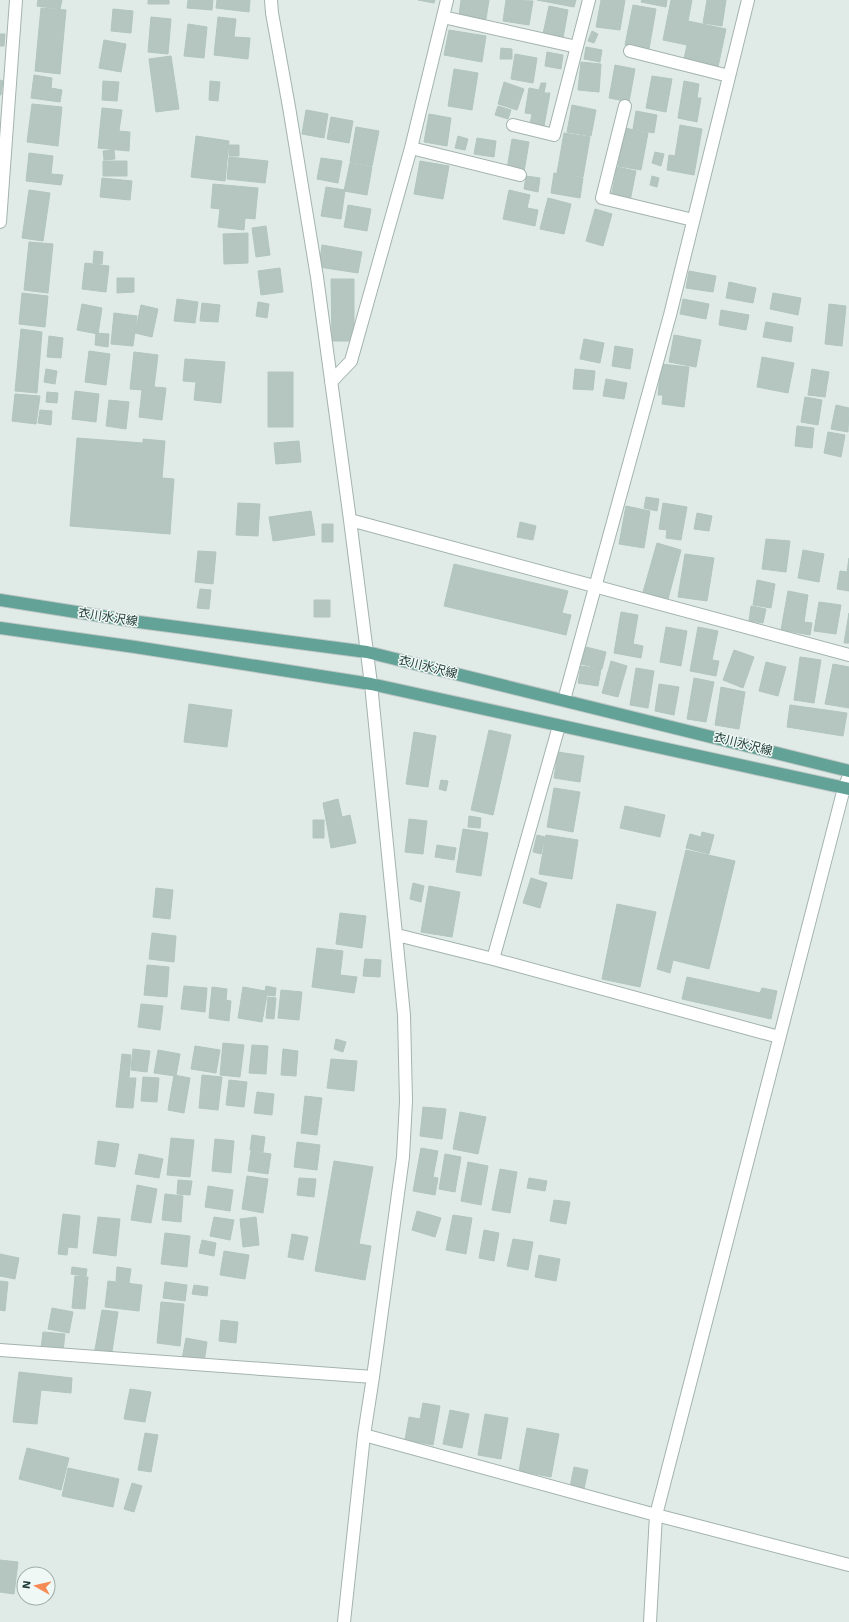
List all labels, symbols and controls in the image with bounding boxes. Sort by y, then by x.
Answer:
street label: 衣川水沢線 [77,605,139,629]
street label: 衣川水沢線 [397,653,459,681]
street label: 衣川水沢線 [712,730,774,758]
north arrow [16,1566,56,1606]
text: N [20,1580,34,1590]

